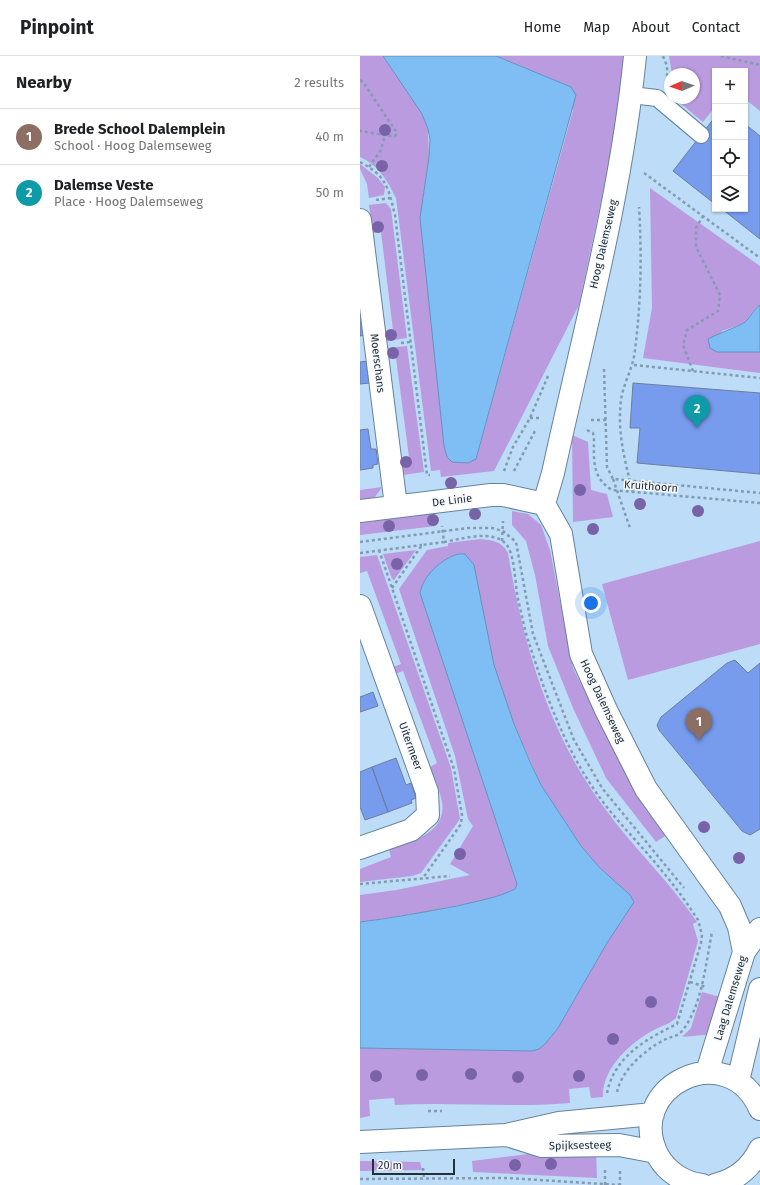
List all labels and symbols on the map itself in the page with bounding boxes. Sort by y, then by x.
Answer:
north arrow [664,68,700,104]
street label: Hoog Dalemseweg [587,198,620,290]
street label: Moerschans [367,333,388,393]
pin: 2 [684,395,710,428]
street label: Kruithoorn [623,478,678,495]
street label: De Linie [431,492,473,509]
your location [581,593,601,613]
street label: Hoog Dalemseweg [577,657,628,746]
pin: 1 [686,708,712,741]
street label: Uitermeer [396,720,425,773]
street label: Laag Dalemseweg [711,954,750,1042]
street label: Spijksesteeg [549,1138,611,1153]
scale bar [372,1157,455,1176]

